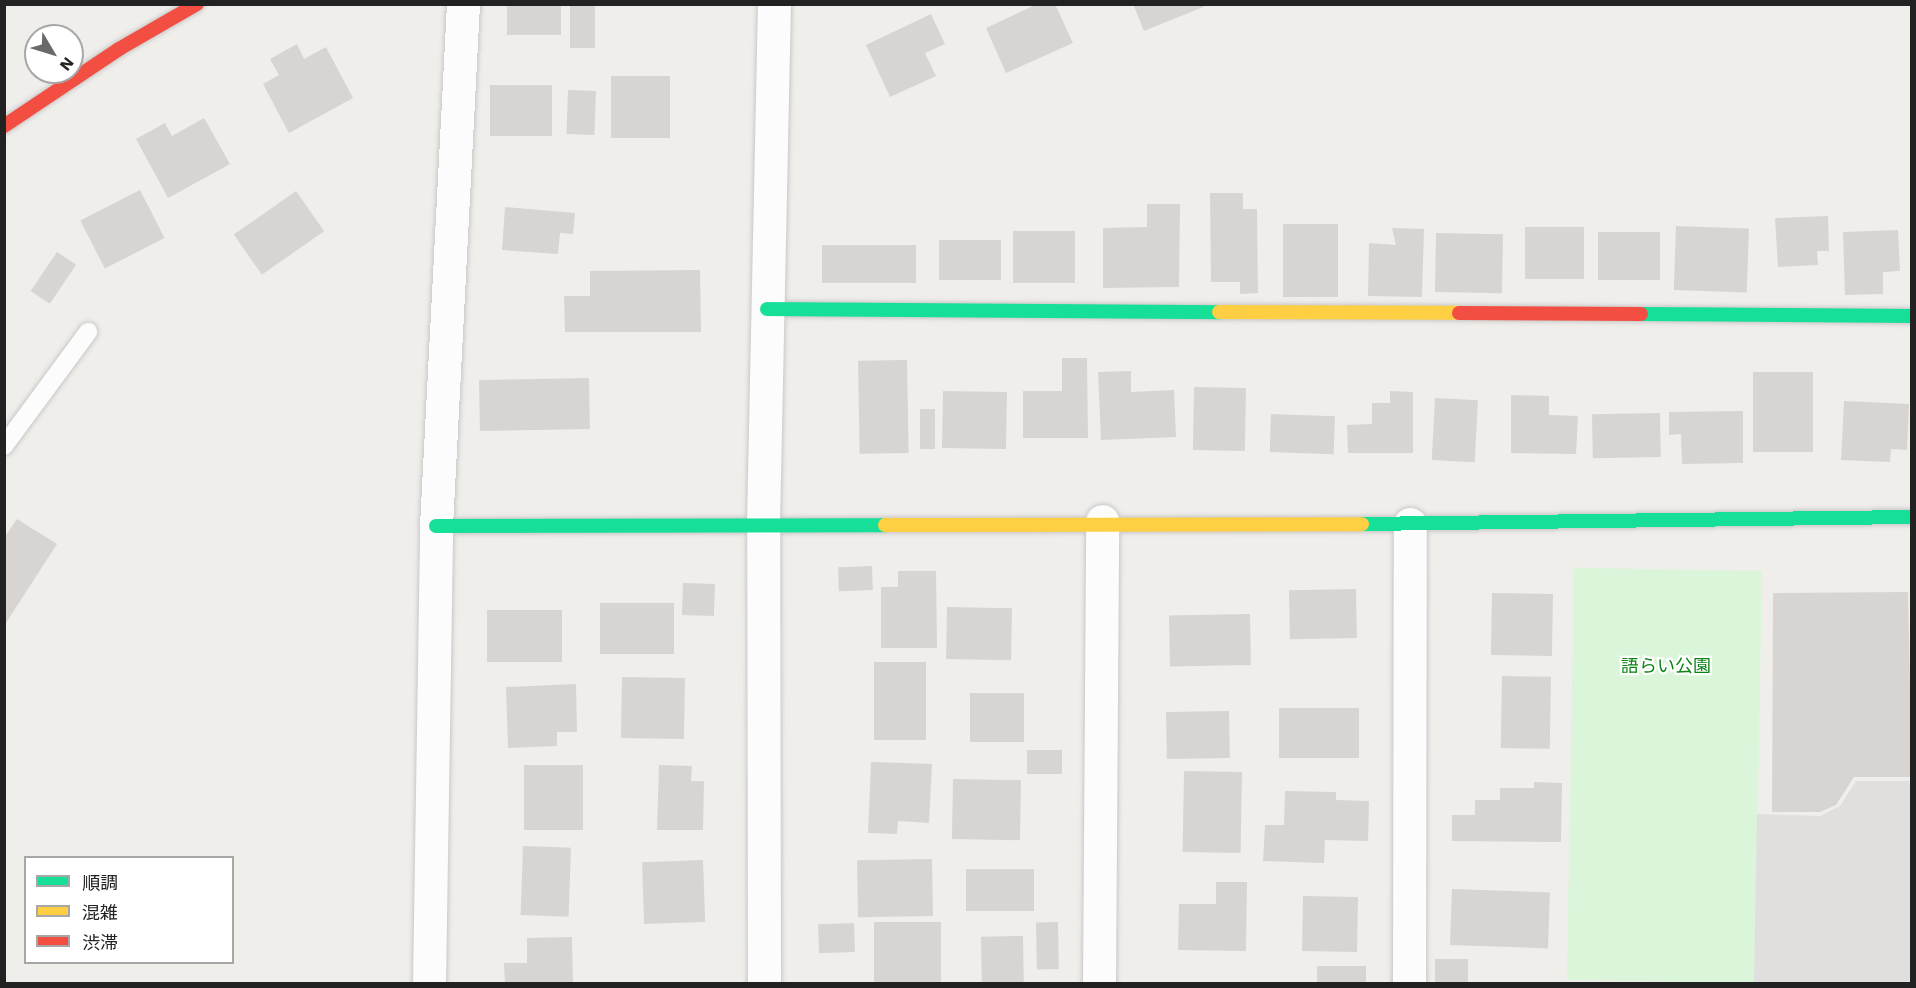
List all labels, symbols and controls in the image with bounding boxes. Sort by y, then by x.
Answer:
north arrow [24,24,84,84]
text: N [56,54,78,75]
park label: 語らい公園 [1621,655,1711,677]
legend [24,856,234,964]
text: 順調 [82,872,118,893]
text: 混雑 [82,902,118,923]
text: 渋滞 [82,932,118,953]

